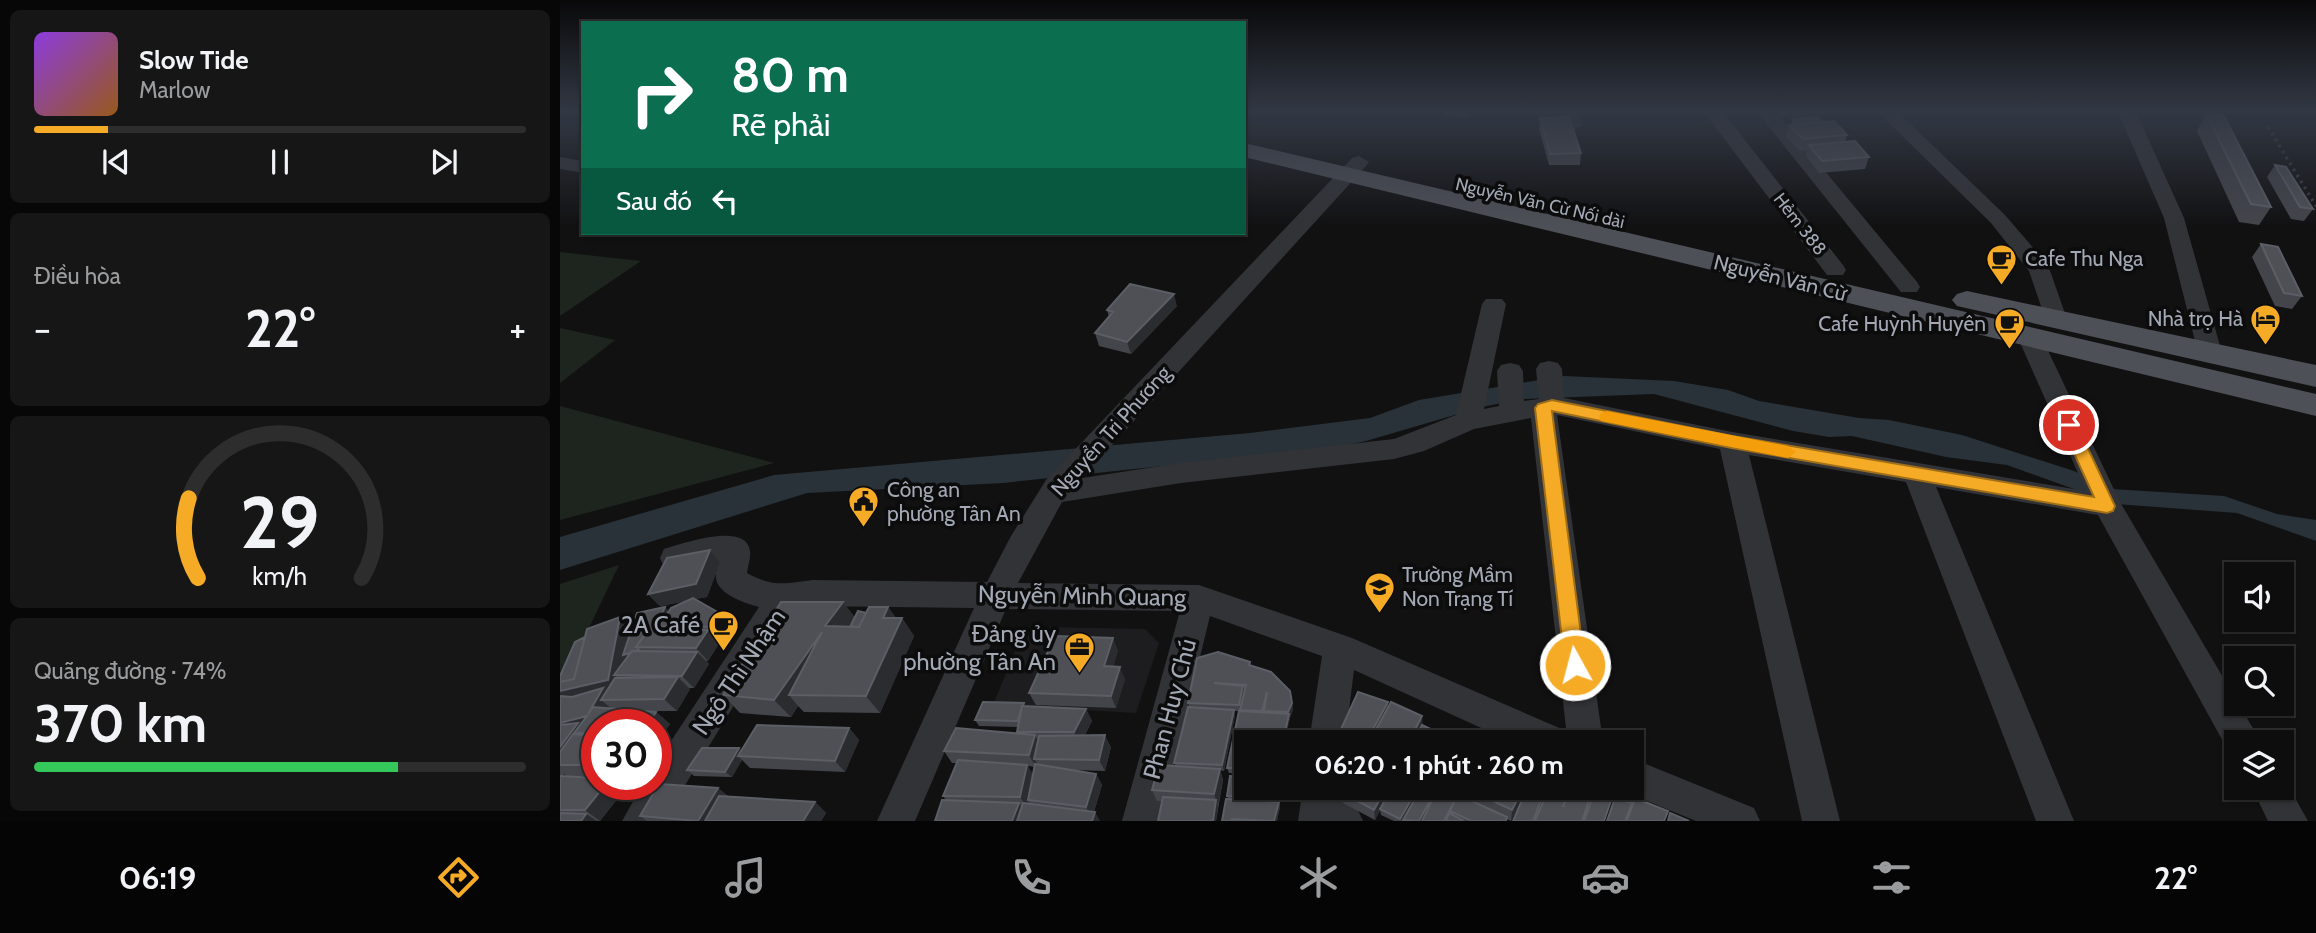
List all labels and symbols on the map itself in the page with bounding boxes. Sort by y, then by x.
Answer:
street label: Nguyễn Văn Cừ Nối dài [1453,173,1627,233]
street label: Hẻm 388 [1769,188,1831,260]
cafe icon: Cafe Thu Nga [1985,242,2019,286]
place label: Cafe Thu Nga [2025,246,2143,271]
street label: Nguyễn Văn Cừ [1711,249,1851,307]
hotel icon: Nhà trọ Hà [2249,302,2283,346]
place label: Nhà trọ Hà [2148,306,2243,331]
cafe icon: Cafe Huỳnh Huyên [1992,307,2026,351]
place label: Cafe Huỳnh Huyên [1818,311,1986,336]
street label: Nguyển Tri Phương [1046,360,1176,501]
pin [2039,395,2099,455]
place label: Công an phường Tân An [887,477,1021,526]
public building icon: Công an phường Tân An [847,485,881,529]
place label: Trường Mầm Non Trạng Tí [1402,562,1513,611]
school or university icon: Trường Mầm Non Trạng Tí [1362,570,1396,614]
street label: Nguyễn Minh Quang [978,579,1187,612]
street label: Ngô Thì Nhậm [686,603,791,740]
cafe icon: 2A Café [706,608,740,652]
place label: 2A Café [621,610,700,639]
place label: Đảng ủy phường Tân An [903,619,1056,676]
position arrow [1538,628,1612,702]
office icon: Đảng ủy phường Tân An [1062,631,1096,675]
street label: Phan Huy Chú [1137,636,1202,782]
speed limit sign: 30 [581,709,672,800]

